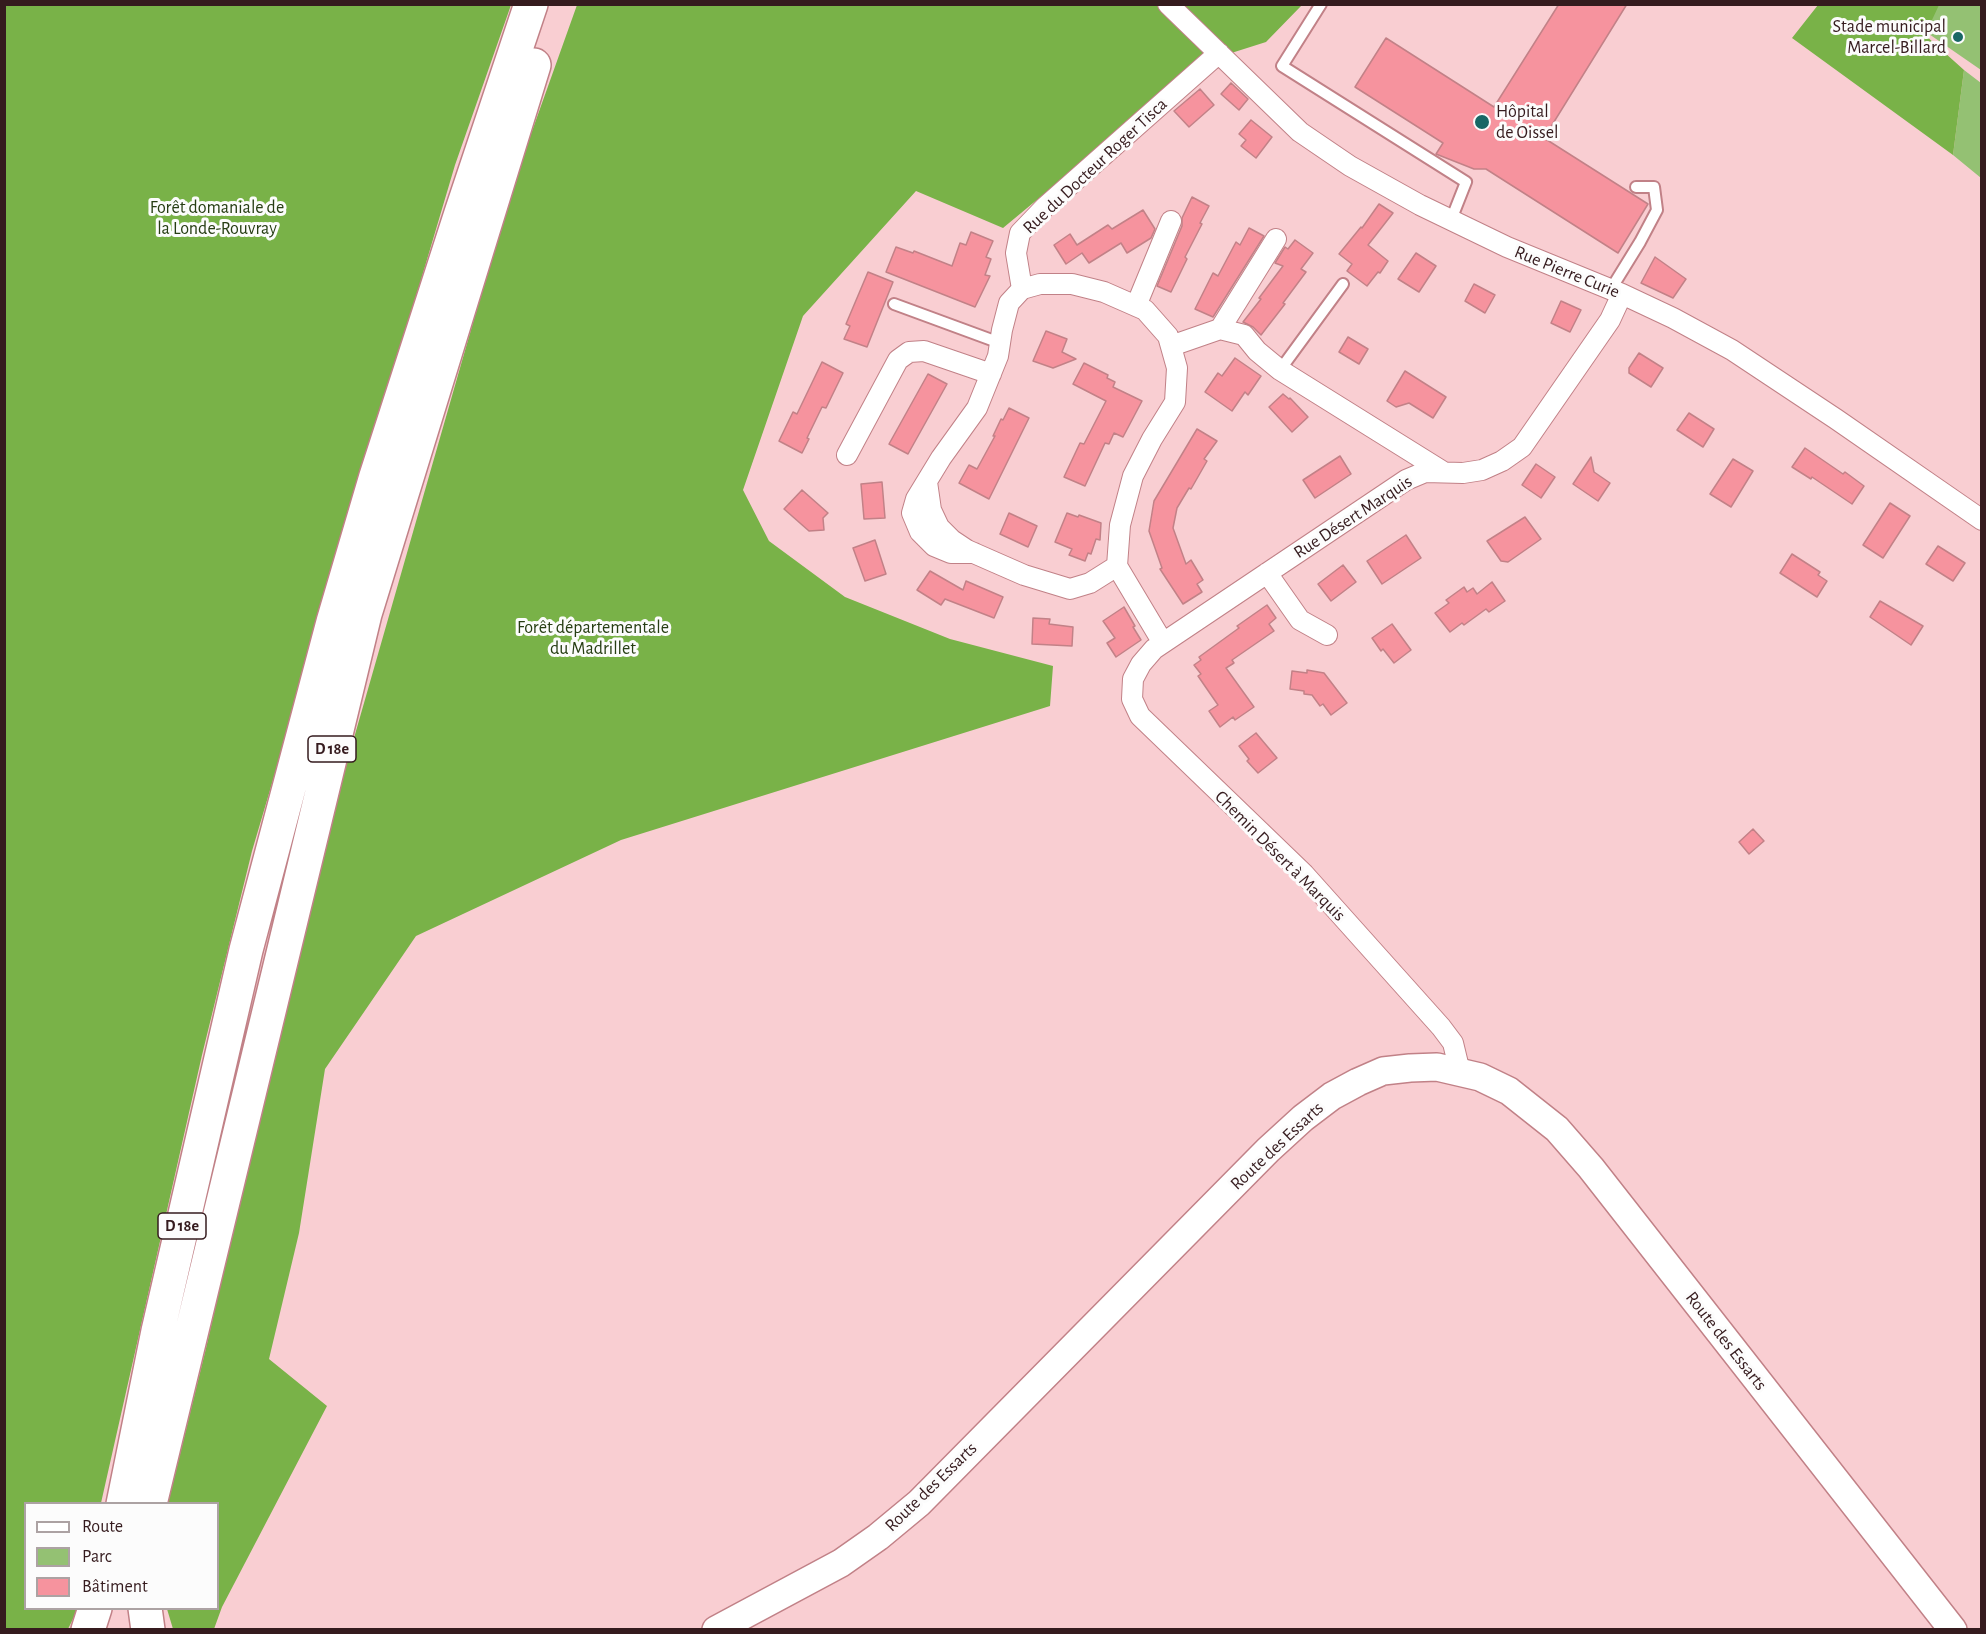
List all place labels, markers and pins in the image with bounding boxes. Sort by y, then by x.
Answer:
place label: Stade municipal Marcel-Billard [1833,16,1946,58]
marker: Stade municipal Marcel-Billard [1951,30,1965,44]
place label: Hôpital de Oissel [1496,101,1558,144]
marker: Hôpital de Oissel [1473,113,1491,131]

